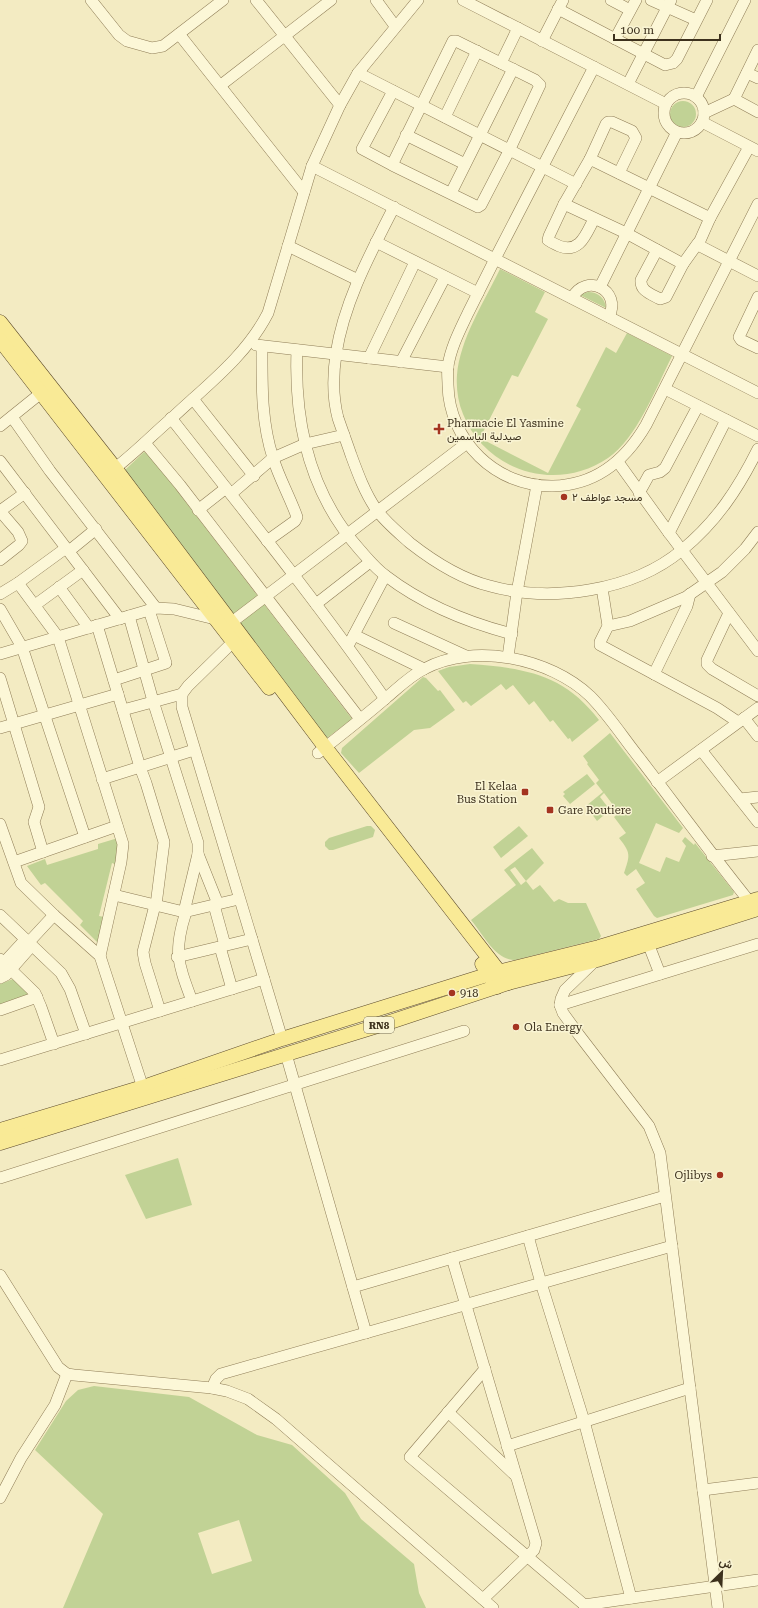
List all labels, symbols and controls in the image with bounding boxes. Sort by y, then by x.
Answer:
scale bar [614,16,720,42]
text: 100 m [620,23,654,37]
place label: Pharmacie El Yasmine صيدلية الياسمين [447,417,564,443]
marker: Pharmacie El Yasmine صيدلية الياسمين [434,424,444,434]
place label: مسجد عواطف ٢ [572,491,643,504]
marker: مسجد عواطف ٢ [559,492,569,502]
place label: El Kelaa Bus Station [457,780,517,806]
marker: El Kelaa Bus Station [520,787,530,797]
place label: Gare Routiere [558,804,631,817]
marker: Gare Routiere [545,805,555,815]
place label: 918 [460,987,478,1000]
marker: 918 [447,988,457,998]
road number: RN8 [364,1017,394,1033]
place label: Ola Energy [524,1021,583,1034]
marker: Ola Energy [511,1022,521,1032]
place label: Ojlibys [675,1169,712,1182]
marker: Ojlibys [715,1170,725,1180]
north arrow [702,1552,742,1592]
text: ش [717,1555,735,1572]

